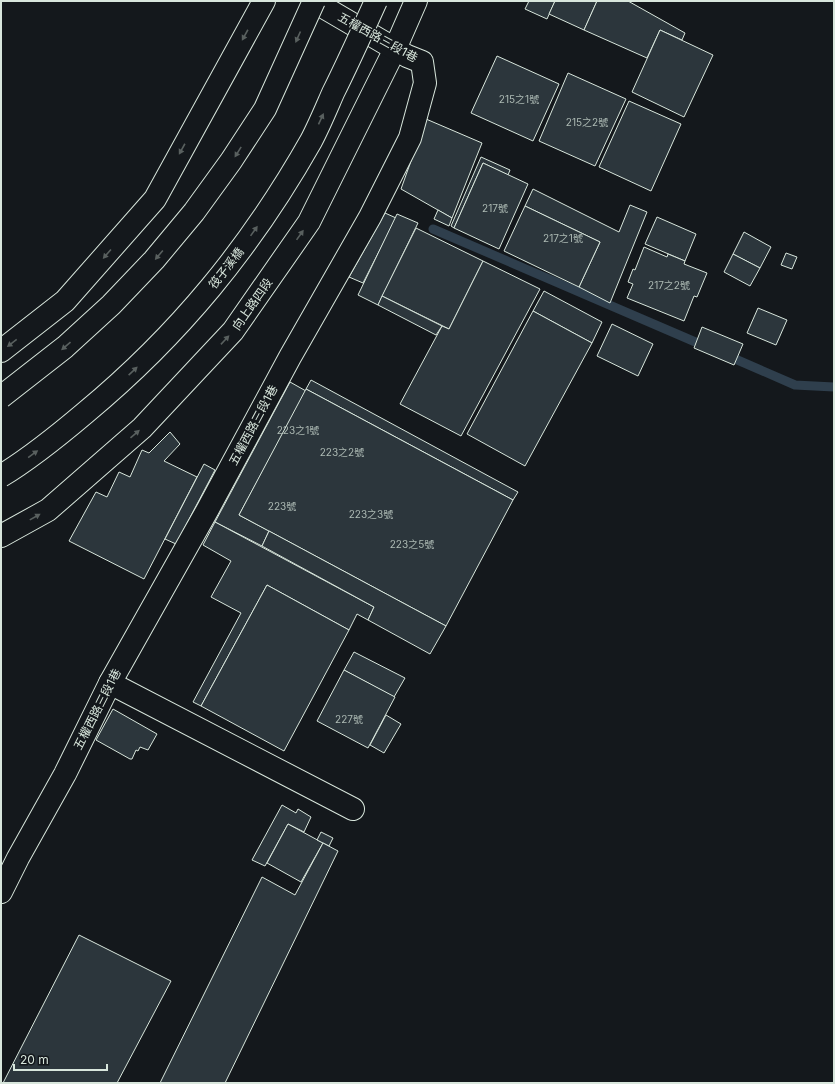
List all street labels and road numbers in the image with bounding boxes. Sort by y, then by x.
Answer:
street label: 五權西路三段1巷 [335,9,421,65]
street label: 筏子溪橋 [205,244,247,292]
street label: 向上路四段 [229,275,275,333]
street label: 五權西路三段1巷 [226,382,280,468]
street label: 五權西路三段1巷 [70,666,124,752]

